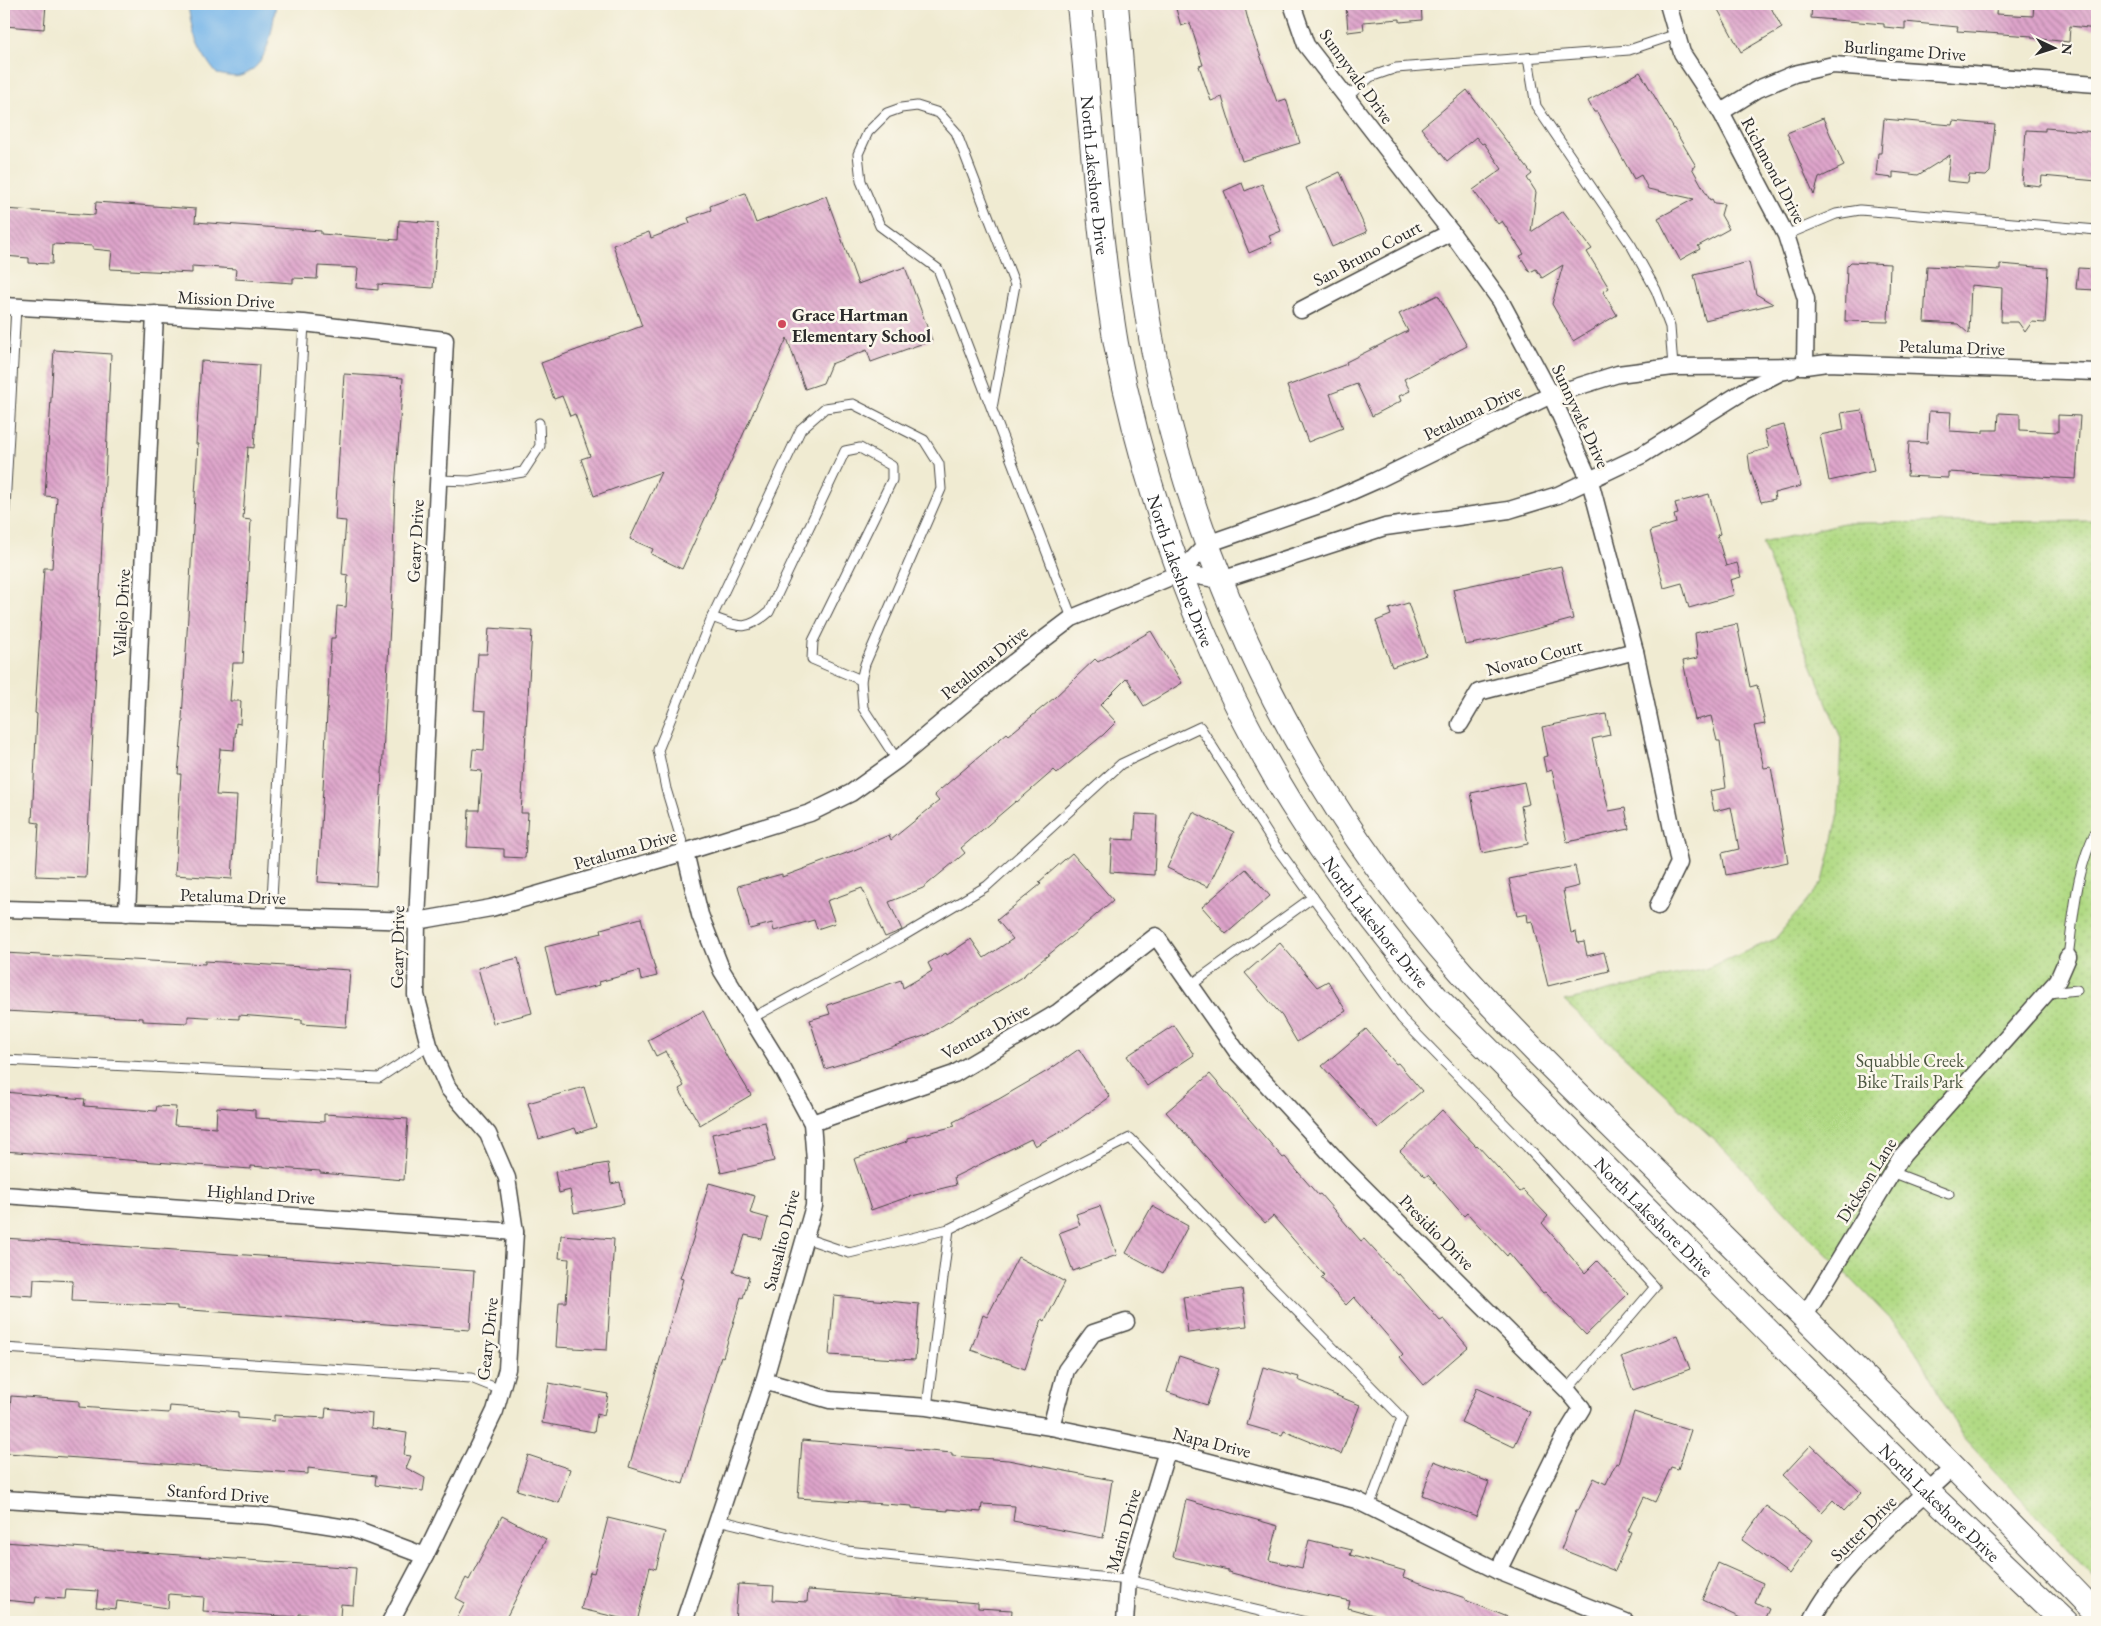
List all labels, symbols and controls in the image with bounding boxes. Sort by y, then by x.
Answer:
north arrow [2028,22,2078,72]
street label: Sunnyvale Drive [1315,24,1399,128]
street label: Burlingame Drive [1843,34,1967,66]
text: N [2058,43,2076,56]
street label: North Lakeshore Drive [1076,94,1115,256]
street label: Richmond Drive [1736,113,1812,227]
street label: San Bruno Court [1309,215,1425,291]
street label: Mission Drive [177,285,275,313]
place label: Grace Hartman Elementary School [792,303,931,347]
marker: Grace Hartman Elementary School [776,318,788,330]
street label: Petaluma Drive [1899,334,2005,360]
street label: Sunnyvale Drive [1547,360,1615,472]
street label: Petaluma Drive [1419,378,1525,446]
street label: North Lakeshore Drive [1143,492,1220,650]
street label: Geary Drive [401,499,429,583]
street label: Vallejo Drive [107,568,135,658]
street label: Petaluma Drive [936,620,1032,704]
street label: Novato Court [1483,633,1585,681]
street label: Petaluma Drive [571,823,679,875]
street label: North Lakeshore Drive [1318,851,1434,992]
street label: Petaluma Drive [180,883,286,909]
street label: Geary Drive [385,905,409,989]
street label: Ventura Drive [937,997,1033,1065]
park label: Squabble Creek Bike Trails Park [1856,1049,1965,1093]
street label: Dickson Lane [1831,1133,1901,1227]
street label: North Lakeshore Drive [1590,1152,1719,1282]
street label: Highland Drive [206,1179,316,1209]
street label: Sausalito Drive [757,1187,805,1293]
street label: Presidio Drive [1394,1189,1480,1275]
street label: Geary Drive [471,1296,503,1382]
street label: Napa Drive [1171,1421,1253,1463]
street label: North Lakeshore Drive [1875,1438,2005,1566]
street label: Stanford Drive [166,1478,270,1508]
street label: Marin Drive [1100,1486,1146,1574]
street label: Sutter Drive [1825,1490,1901,1566]

